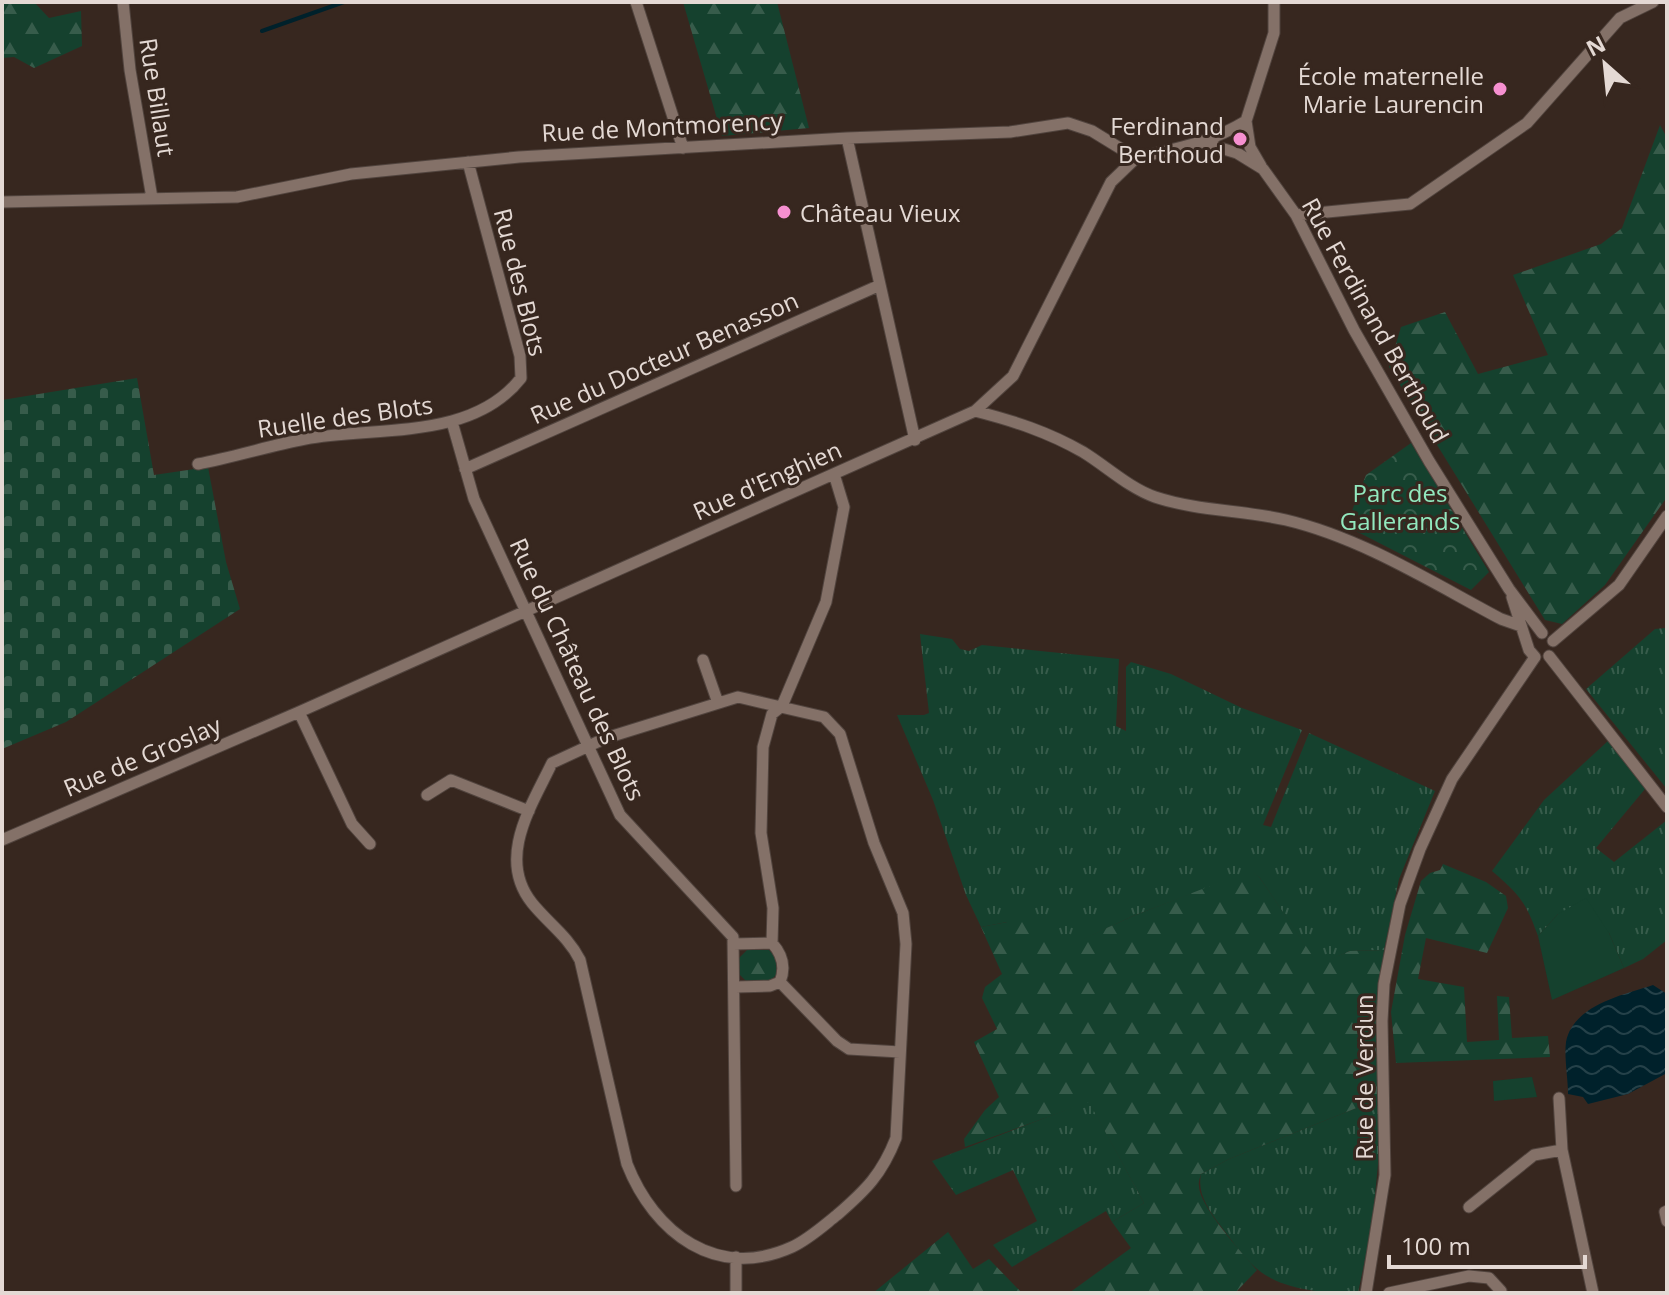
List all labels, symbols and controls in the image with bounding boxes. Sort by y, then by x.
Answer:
north arrow [1565,24,1645,104]
text: N [1581,28,1610,63]
street label: Rue Billaut [132,35,184,159]
place label: École maternelle Marie Laurencin [1298,59,1484,120]
marker: École maternelle Marie Laurencin [1491,80,1509,98]
street label: Rue de Montmorency [541,103,784,149]
place label: Ferdinand Berthoud [1110,109,1224,170]
marker: Ferdinand Berthoud [1231,130,1249,148]
street label: Rue Ferdinand Berthoud [1295,192,1457,448]
place label: Château Vieux [800,196,961,229]
marker: Château Vieux [775,203,793,221]
street label: Rue des Blots [487,205,555,359]
street label: Rue du Docteur Benasson [525,283,803,431]
street label: Ruelle des Blots [255,387,435,445]
street label: Rue d'Enghien [688,433,846,527]
park label: Parc des Gallerands [1340,476,1460,537]
street label: Rue du Château des Blots [503,532,653,806]
street label: Rue de Groslay [58,708,227,804]
street label: Rue de Verdun [1347,994,1380,1160]
scale bar [1389,1219,1585,1269]
text: 100 m [1401,1229,1471,1262]

